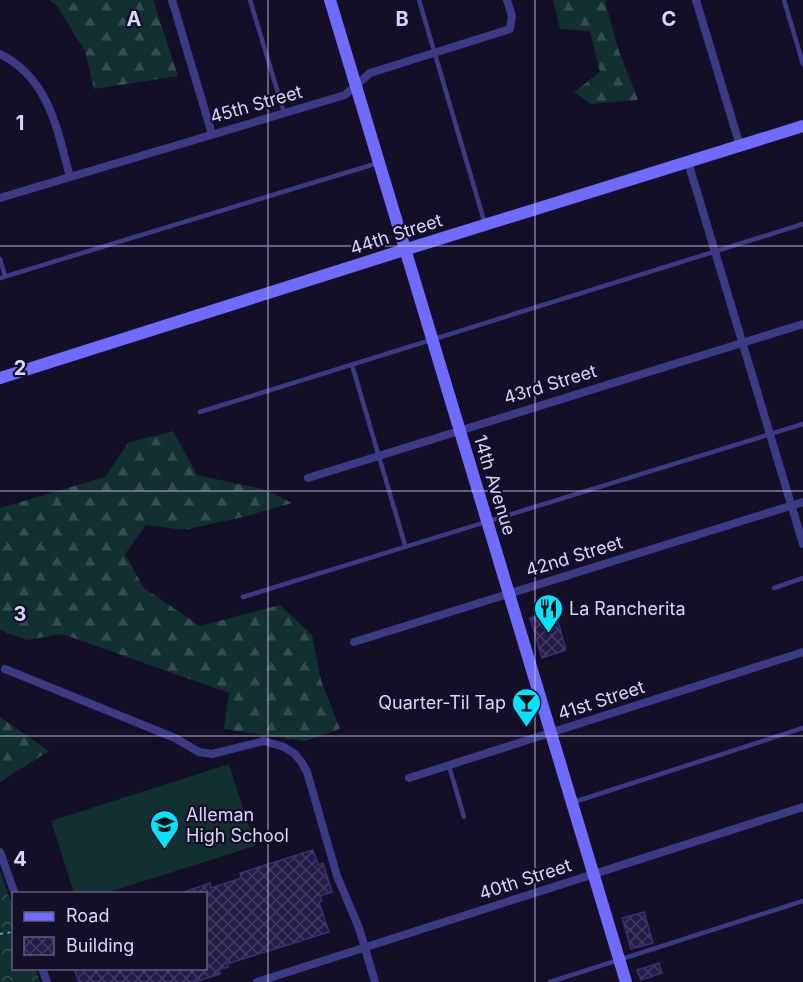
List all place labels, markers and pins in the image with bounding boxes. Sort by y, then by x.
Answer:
restaurant icon: La Rancherita [532,592,564,634]
place label: La Rancherita [569,598,686,619]
bar icon: Quarter-Til Tap [511,686,543,728]
place label: Quarter-Til Tap [378,692,506,713]
place label: Alleman High School [186,804,289,846]
school or university icon: Alleman High School [149,808,181,850]

